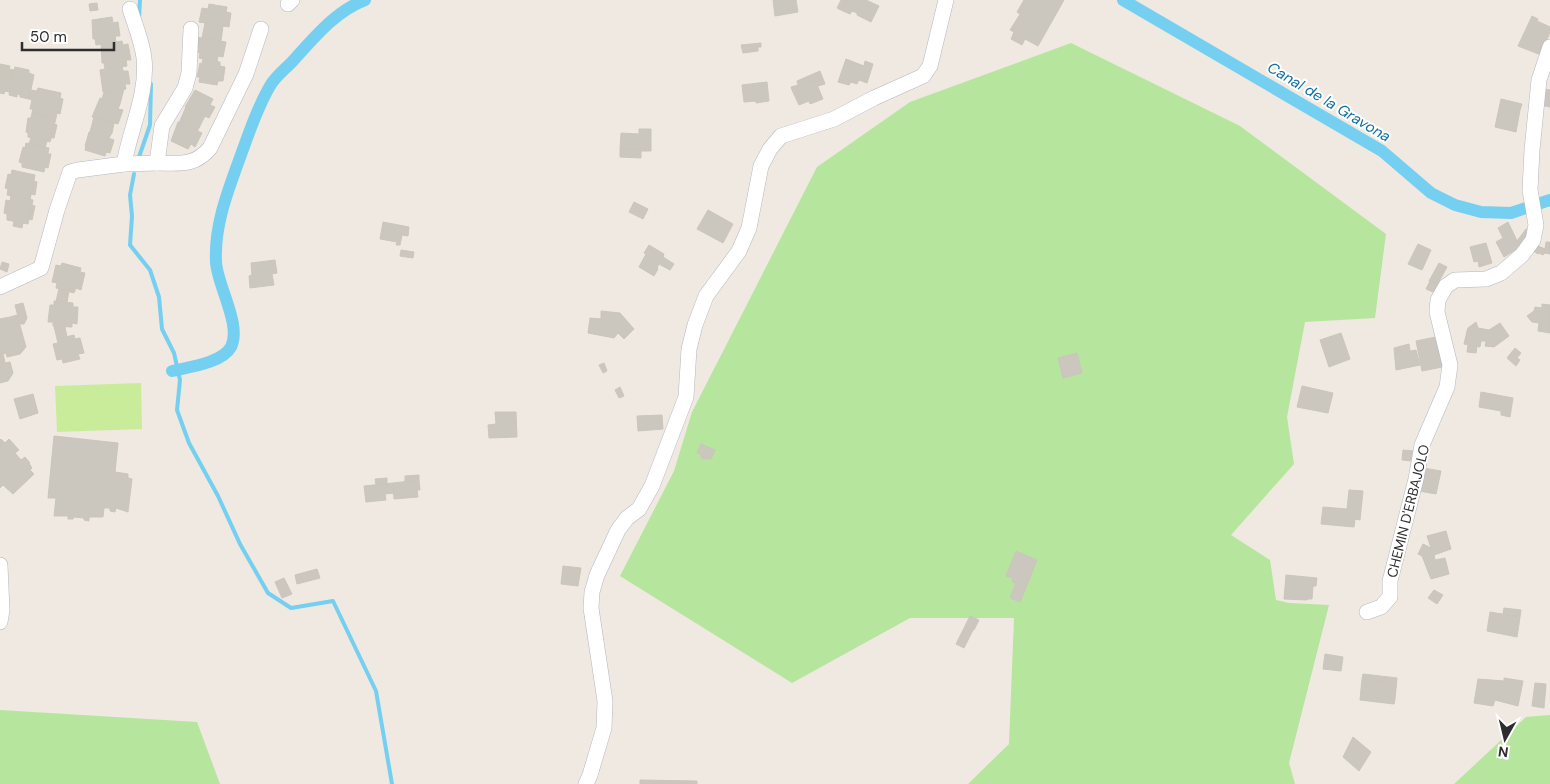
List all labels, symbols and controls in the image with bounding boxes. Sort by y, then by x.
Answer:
scale bar [22,20,115,52]
text: 50 m [30,27,67,47]
water label: Canal de la Gravona [1264,57,1394,147]
street label: CHEMIN D'ERBAJOLO [1383,442,1433,580]
north arrow [1480,714,1530,764]
text: N [1497,742,1510,761]

